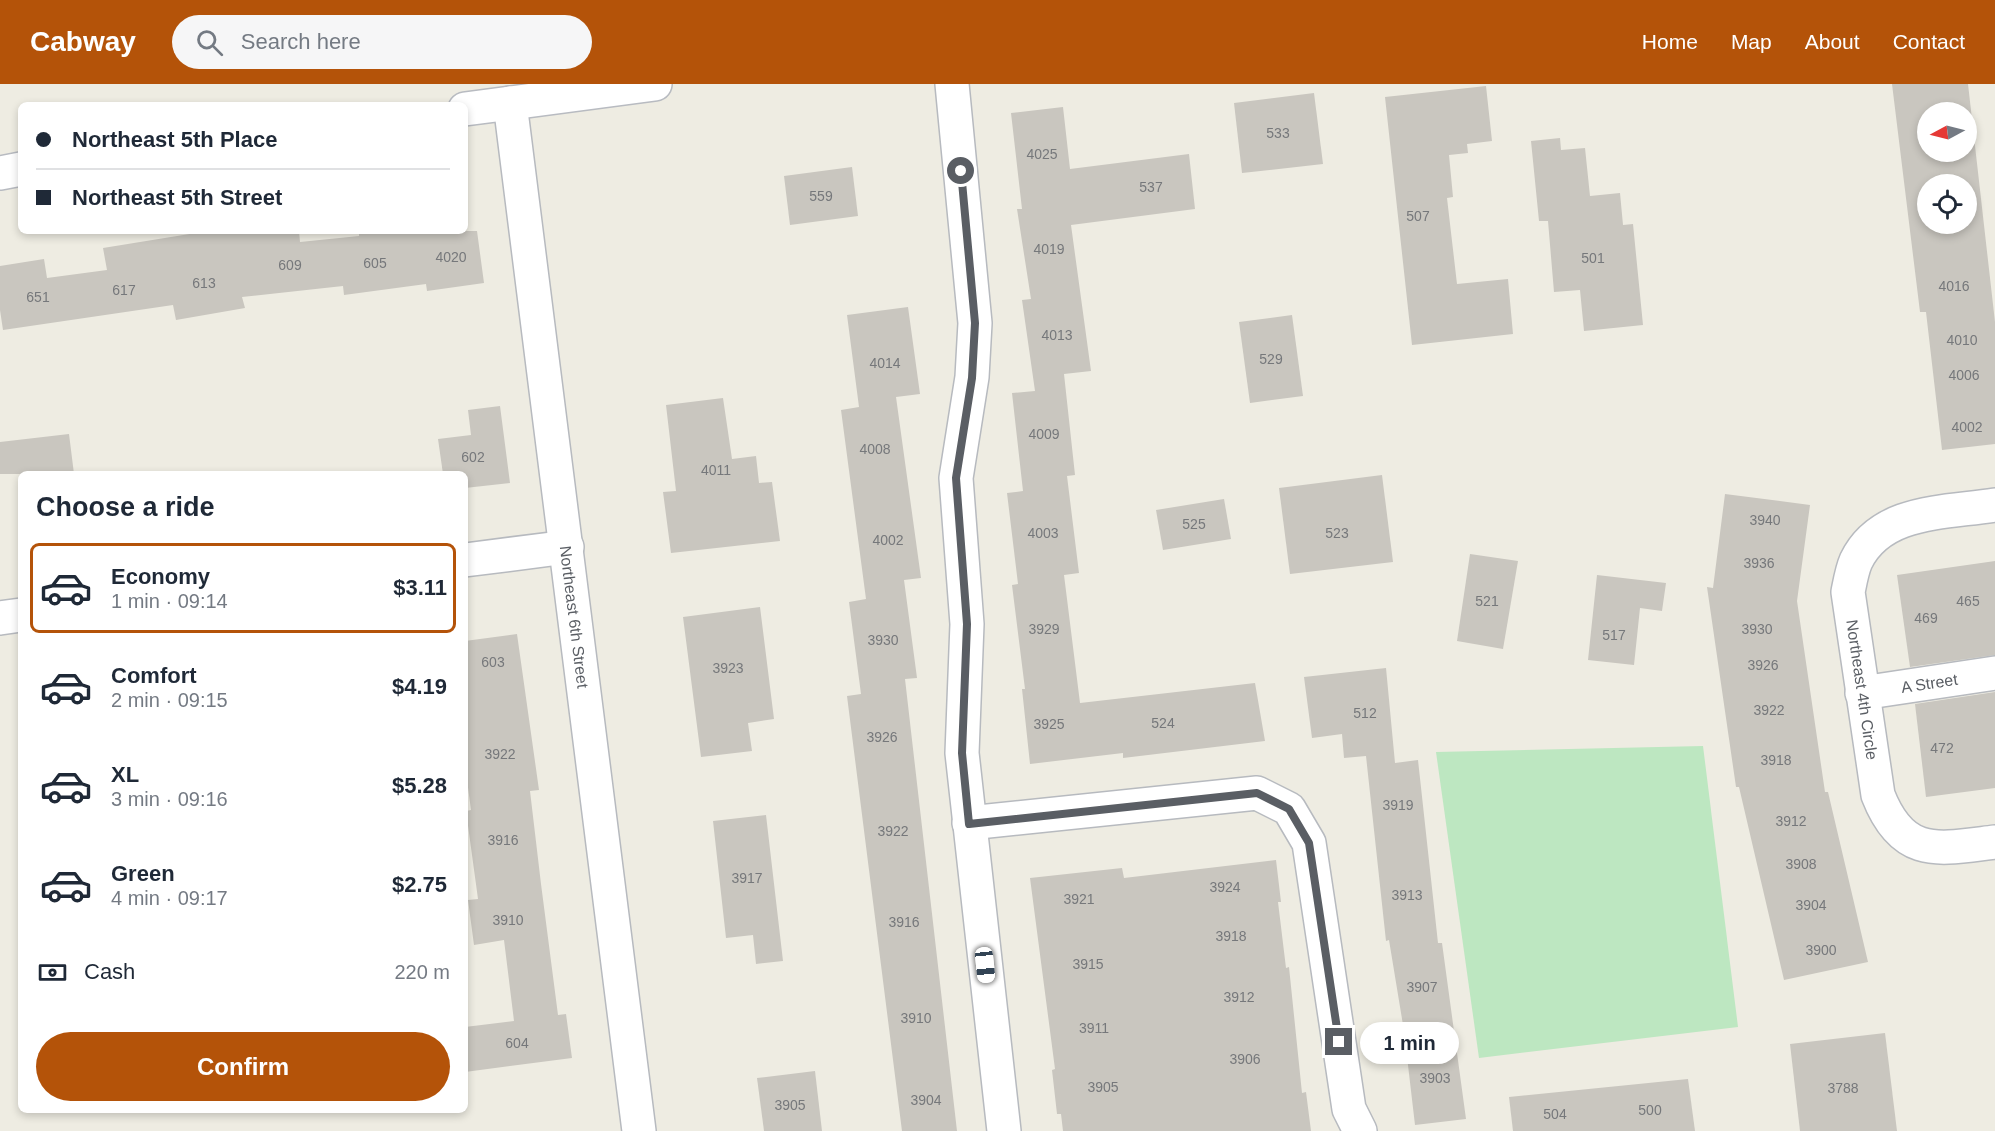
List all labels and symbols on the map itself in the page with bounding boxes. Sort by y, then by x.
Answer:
north arrow [1917,102,1977,162]
house number: 533 [1266,125,1290,141]
house number: 4025 [1026,146,1058,162]
route start [947,157,974,184]
house number: 537 [1139,179,1163,195]
house number: 559 [809,188,833,204]
house number: 507 [1406,208,1430,224]
house number: 4019 [1033,241,1065,257]
house number: 4020 [435,249,467,265]
house number: 501 [1581,250,1605,266]
house number: 605 [363,255,387,271]
house number: 609 [278,257,302,273]
house number: 613 [192,275,216,291]
house number: 4016 [1938,278,1970,294]
house number: 617 [112,282,136,298]
house number: 651 [26,289,50,305]
house number: 4013 [1041,327,1073,343]
house number: 4010 [1946,332,1978,348]
house number: 529 [1259,351,1283,367]
house number: 4014 [869,355,901,371]
house number: 4006 [1948,367,1980,383]
house number: 4002 [1951,419,1983,435]
house number: 4009 [1028,426,1060,442]
house number: 4008 [859,441,891,457]
house number: 602 [461,449,485,465]
house number: 4011 [701,462,731,478]
house number: 3940 [1749,512,1781,528]
house number: 525 [1182,516,1206,532]
house number: 4003 [1027,525,1059,541]
house number: 523 [1325,525,1349,541]
house number: 4002 [872,532,904,548]
street label: Northeast 6th Street [557,545,592,690]
house number: 3936 [1743,555,1775,571]
house number: 521 [1475,593,1499,609]
house number: 465 [1956,593,1980,609]
house number: 469 [1914,610,1938,626]
street label: Northeast 4th Circle [1844,619,1881,761]
house number: 3929 [1028,621,1060,637]
house number: 3930 [1741,621,1773,637]
house number: 517 [1602,627,1626,643]
house number: 3930 [867,632,899,648]
house number: 603 [481,654,505,670]
house number: 3926 [1747,657,1779,673]
house number: 3923 [712,660,744,676]
street label: A Street [1900,670,1959,696]
house number: 3922 [1753,702,1785,718]
house number: 512 [1353,705,1377,721]
house number: 524 [1151,715,1175,731]
house number: 3925 [1033,716,1065,732]
house number: 3926 [866,729,898,745]
house number: 472 [1930,740,1954,756]
house number: 3922 [484,746,516,762]
house number: 3918 [1760,752,1792,768]
house number: 3919 [1382,797,1414,813]
house number: 3912 [1775,813,1807,829]
house number: 3922 [877,823,909,839]
house number: 3916 [487,832,519,848]
house number: 3908 [1785,856,1817,872]
house number: 3917 [731,870,763,886]
house number: 3924 [1209,879,1241,895]
house number: 3913 [1391,887,1423,903]
house number: 3921 [1063,891,1095,907]
house number: 3904 [1795,897,1827,913]
house number: 3910 [492,912,524,928]
house number: 3916 [888,914,920,930]
house number: 3918 [1215,928,1247,944]
house number: 3900 [1805,942,1837,958]
car [974,946,996,984]
house number: 3915 [1072,956,1104,972]
house number: 3907 [1406,979,1438,995]
house number: 3912 [1223,989,1255,1005]
house number: 3910 [900,1010,932,1026]
house number: 3911 [1079,1020,1109,1036]
callout: 1 min [1360,1021,1459,1063]
route end [1325,1028,1352,1055]
house number: 604 [505,1035,529,1051]
house number: 3906 [1229,1051,1261,1067]
house number: 3903 [1419,1070,1451,1086]
house number: 3905 [1087,1079,1119,1095]
house number: 3788 [1827,1080,1859,1096]
house number: 3904 [910,1092,942,1108]
house number: 3905 [774,1097,806,1113]
house number: 500 [1638,1102,1662,1118]
house number: 504 [1543,1106,1567,1122]

